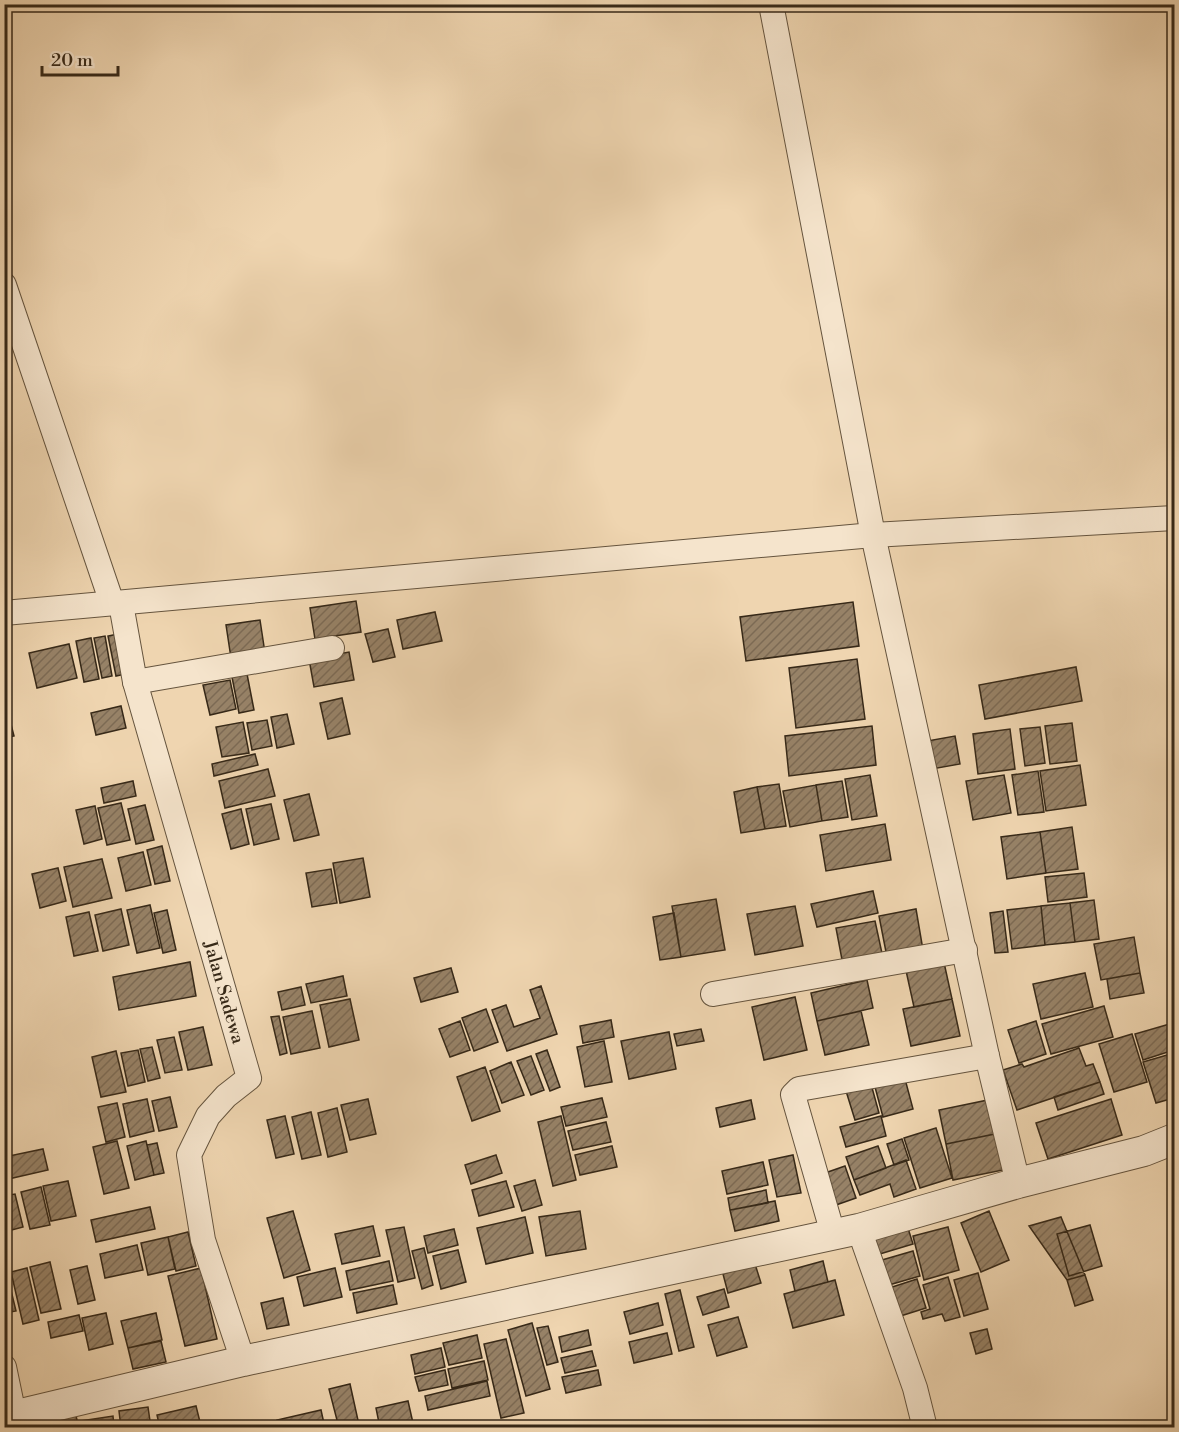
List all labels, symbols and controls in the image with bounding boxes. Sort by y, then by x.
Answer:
scale bar [42,39,118,77]
text: 20 m [51,49,93,72]
street label: Jalan Sadewa [198,937,250,1047]

